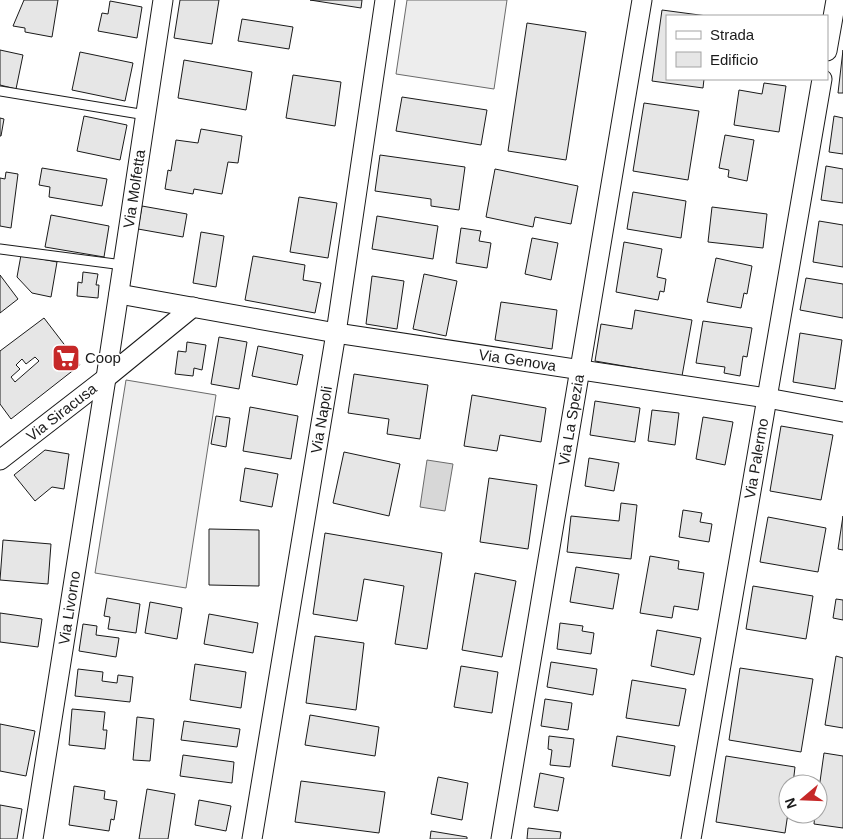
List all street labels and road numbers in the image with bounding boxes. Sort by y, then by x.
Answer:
street label: Via Molfetta [120,148,148,229]
street label: Via Genova [478,346,558,374]
street label: Via La Spezia [555,372,587,467]
street label: Via Siracusa [23,379,100,444]
street label: Via Napoli [307,385,335,455]
street label: Via Palermo [741,417,771,500]
street label: Via Livorno [55,570,83,646]

